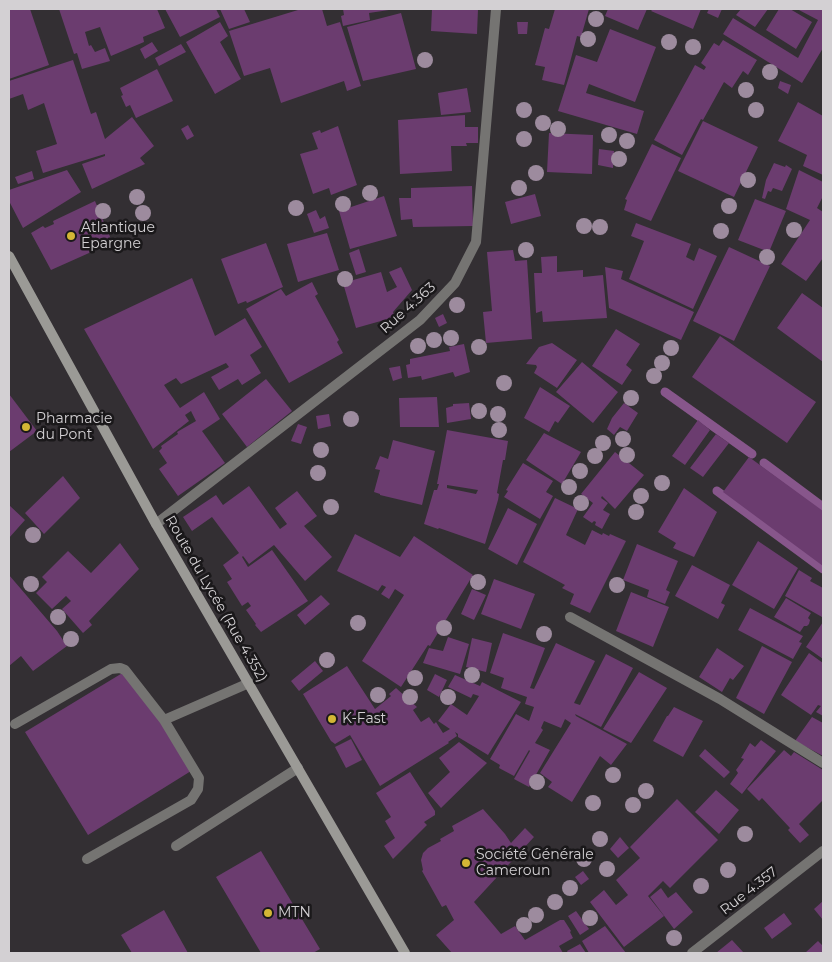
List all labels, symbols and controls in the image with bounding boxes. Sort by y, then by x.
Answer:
place label: Atlantique Epargne [81,220,155,252]
marker: Atlantique Epargne [65,230,77,242]
street label: Rue 4.363 [377,279,439,337]
place label: Pharmacie du Pont [36,411,112,444]
marker: Pharmacie du Pont [20,421,32,433]
street label: Route du Lycée (Rue 4.352) [161,513,271,685]
place label: K-Fast [342,711,386,727]
marker: K-Fast [326,713,338,725]
place label: Société Générale Cameroun [476,847,594,880]
marker: Société Générale Cameroun [460,857,472,869]
street label: Rue 4.357 [717,863,781,919]
place label: MTN [278,905,311,921]
marker: MTN [262,907,274,919]

